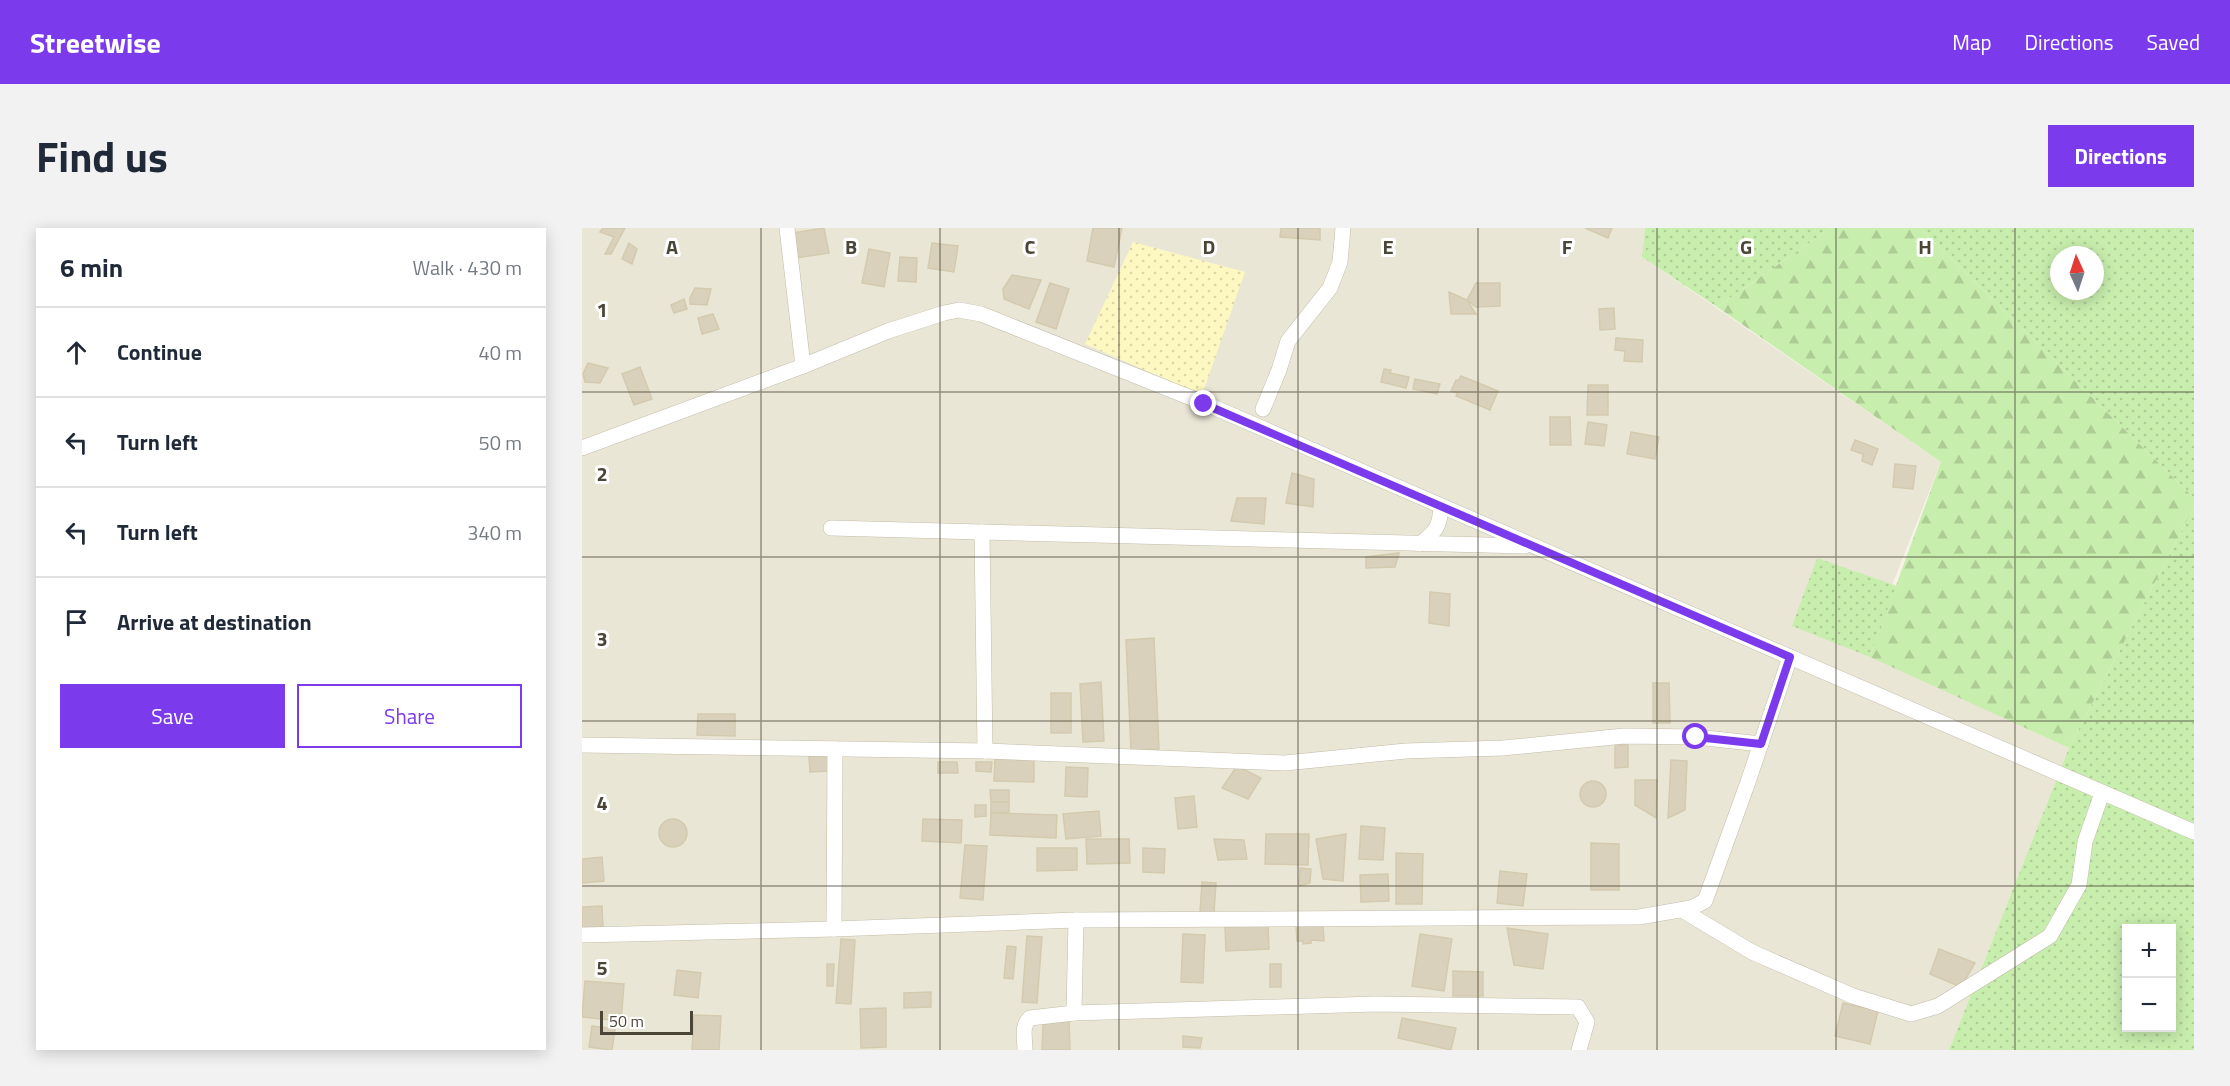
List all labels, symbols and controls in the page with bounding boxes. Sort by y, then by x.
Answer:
text: Streetwise [30,21,161,64]
text: Map [1952,26,1992,58]
text: Directions [2025,26,2114,58]
text: Saved [2147,26,2200,58]
text: Find us [36,124,168,188]
button: Directions [2048,125,2194,187]
text: A [666,231,678,262]
text: B [845,231,857,262]
text: C [1025,231,1036,262]
text: D [1203,231,1215,262]
text: E [1382,231,1394,262]
text: F [1562,231,1573,262]
text: G [1740,231,1752,262]
text: H [1918,231,1932,262]
north arrow [2050,246,2104,300]
text: 6 min [60,248,123,287]
text: Walk · 430 m [413,252,522,283]
text: 1 [596,294,608,325]
text: Continue [117,335,202,369]
icon: ahead [60,336,93,369]
text: 40 m [478,337,522,368]
route end [1190,390,1216,416]
text: Turn left [117,425,198,459]
icon: left [60,426,93,459]
text: 50 m [478,427,522,458]
text: 2 [596,458,608,489]
text: Turn left [117,515,198,549]
icon: left [60,516,93,549]
text: 340 m [467,517,522,548]
text: Arrive at destination [117,605,312,639]
icon: arrive [60,606,93,639]
text: 3 [596,623,608,654]
button: Save [60,684,285,748]
button: Share [297,684,522,748]
route start [1682,723,1708,749]
text: 4 [596,787,608,818]
map controls [2122,924,2176,1032]
button: + [2122,924,2176,978]
text: 5 [596,952,608,983]
button: − [2122,978,2176,1032]
scale bar [600,1008,693,1036]
text: 50 m [609,1009,644,1033]

